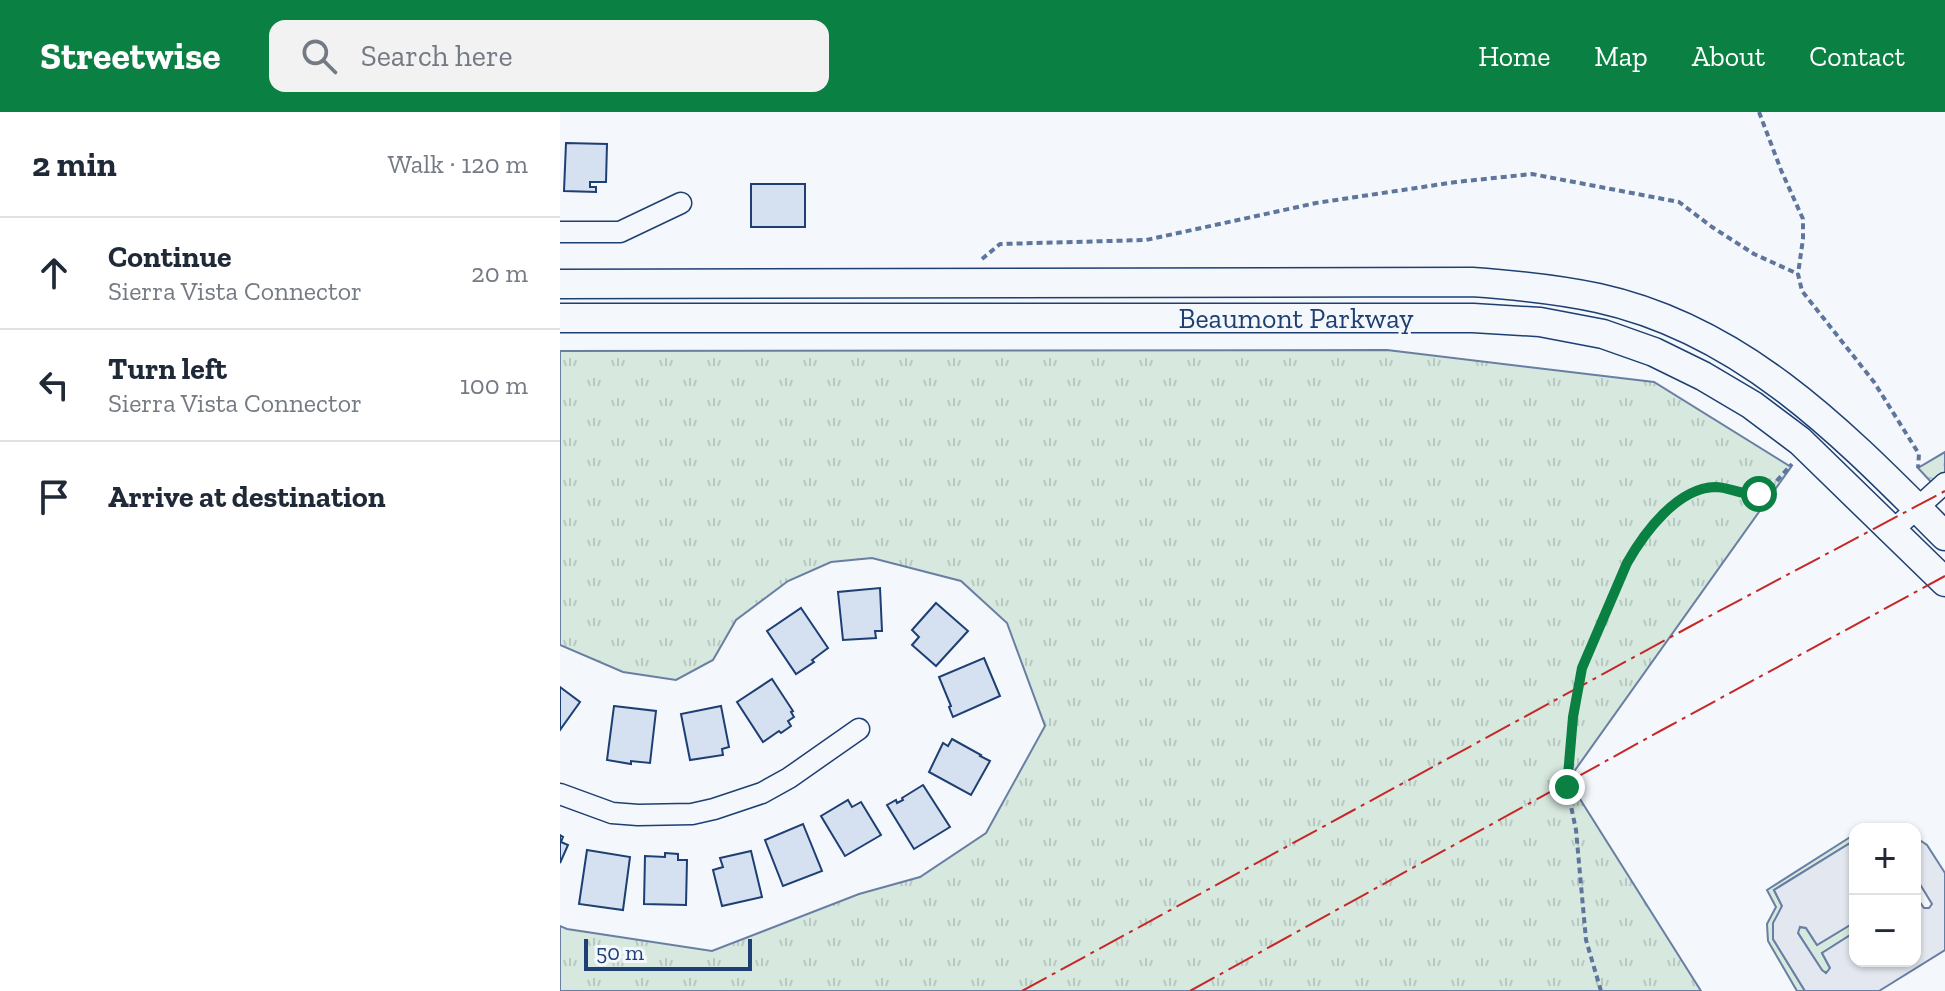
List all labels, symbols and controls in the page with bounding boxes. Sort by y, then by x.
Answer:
search box [269,20,829,92]
text: Streetwise [40,33,221,79]
icon: search [297,34,341,78]
text: Search here [361,38,513,74]
text: Home [1478,40,1550,73]
text: Map [1594,40,1648,73]
text: About [1692,40,1765,73]
text: Contact [1809,40,1905,73]
text: 2 min [32,144,117,185]
text: Walk · 120 m [388,148,528,180]
text: Continue [108,239,232,275]
icon: ahead [32,251,76,295]
text: 20 m [471,257,528,289]
text: Sierra Vista Connector [108,275,362,307]
street label: Beaumont Parkway [1179,302,1414,335]
text: Turn left [108,351,227,387]
icon: left [32,363,76,407]
text: 100 m [460,369,528,401]
text: Sierra Vista Connector [108,387,362,419]
icon: arrive [32,475,76,519]
route start [1741,476,1777,512]
text: Arrive at destination [108,479,385,515]
route end [1549,769,1585,805]
map controls [1849,823,1921,967]
button: + [1849,823,1921,895]
button: − [1849,895,1921,967]
scale bar [584,935,752,971]
text: 50 m [596,939,644,966]

